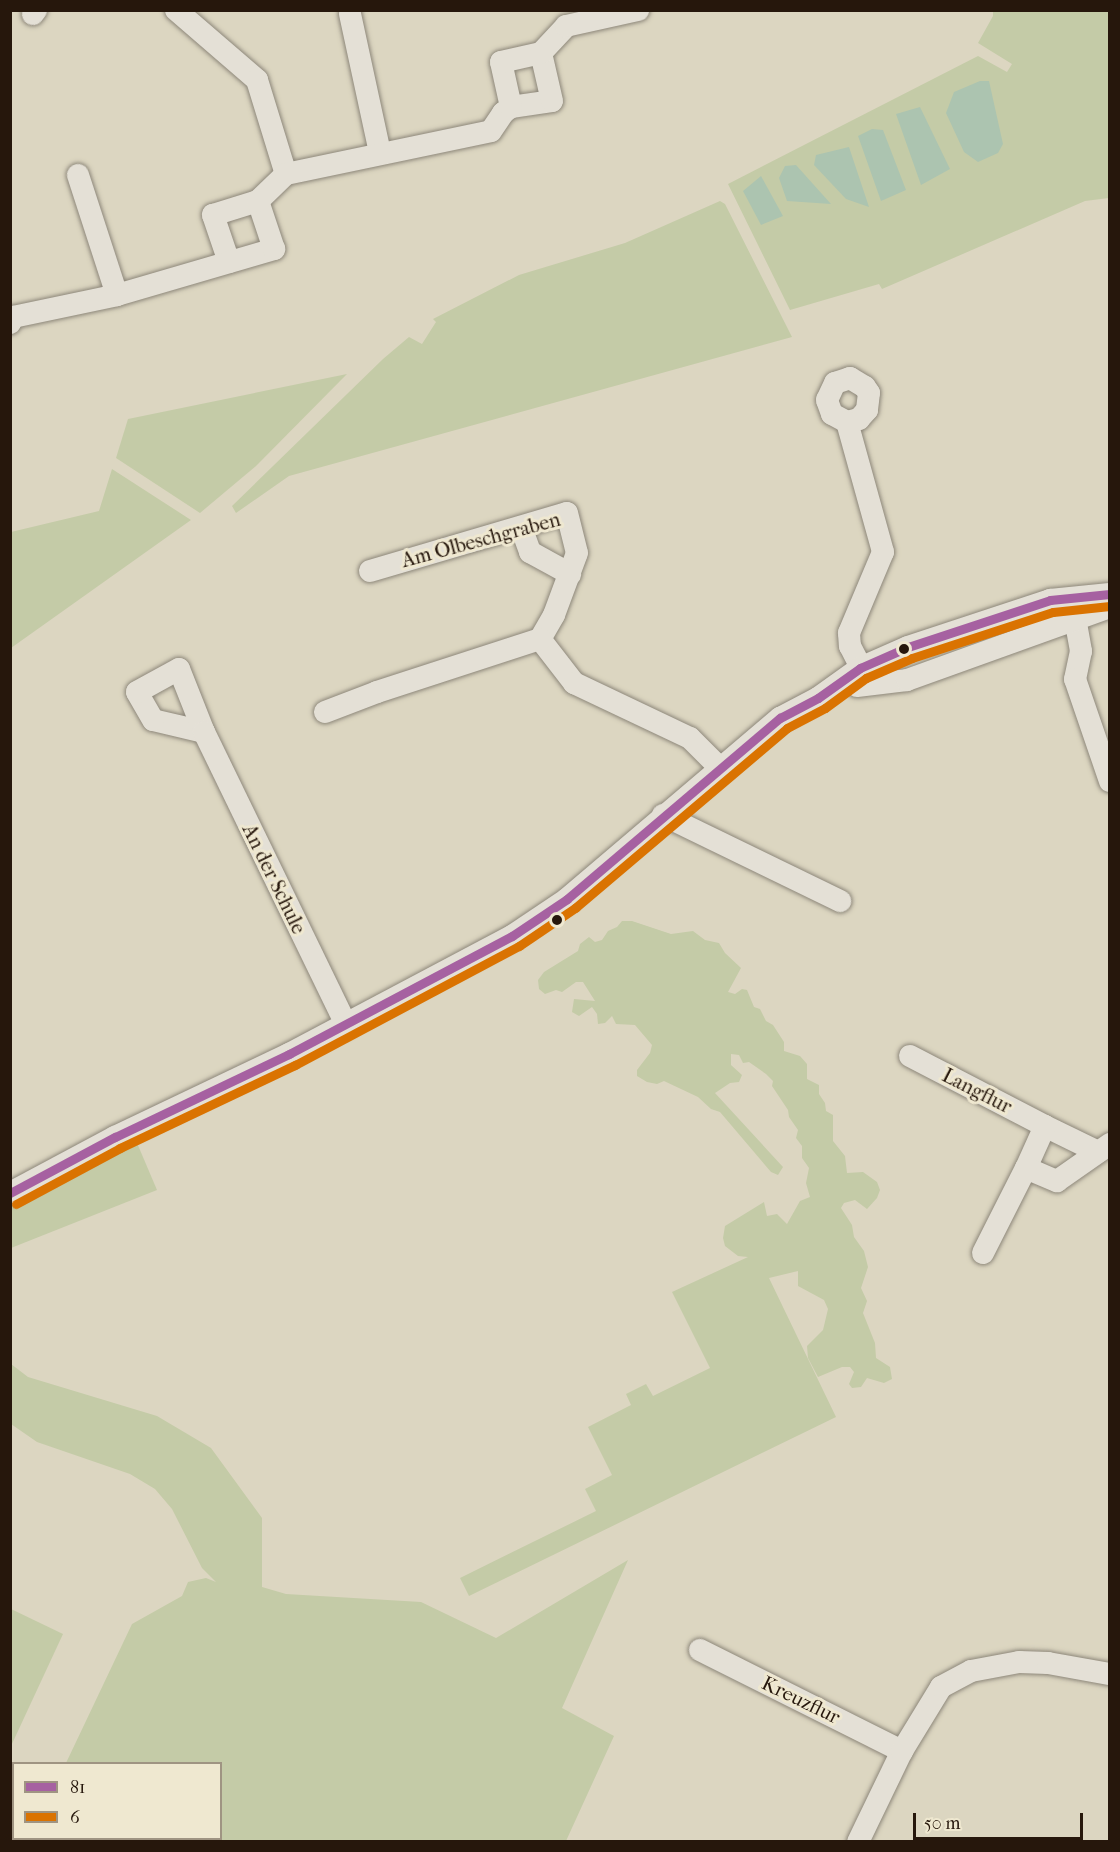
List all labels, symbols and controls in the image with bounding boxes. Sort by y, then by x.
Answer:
street label: Am Olbeschgraben [399,507,563,573]
unlabelled marker [898,643,910,655]
street label: An der Schule [237,820,311,938]
unlabelled marker [551,914,563,926]
street label: Langflur [938,1063,1016,1119]
street label: Kreuzflur [758,1671,844,1729]
legend [12,1762,222,1840]
text: 81 [70,1777,85,1798]
scale bar [916,1801,1086,1839]
text: 6 [70,1807,80,1828]
text: 50 m [924,1813,960,1834]

